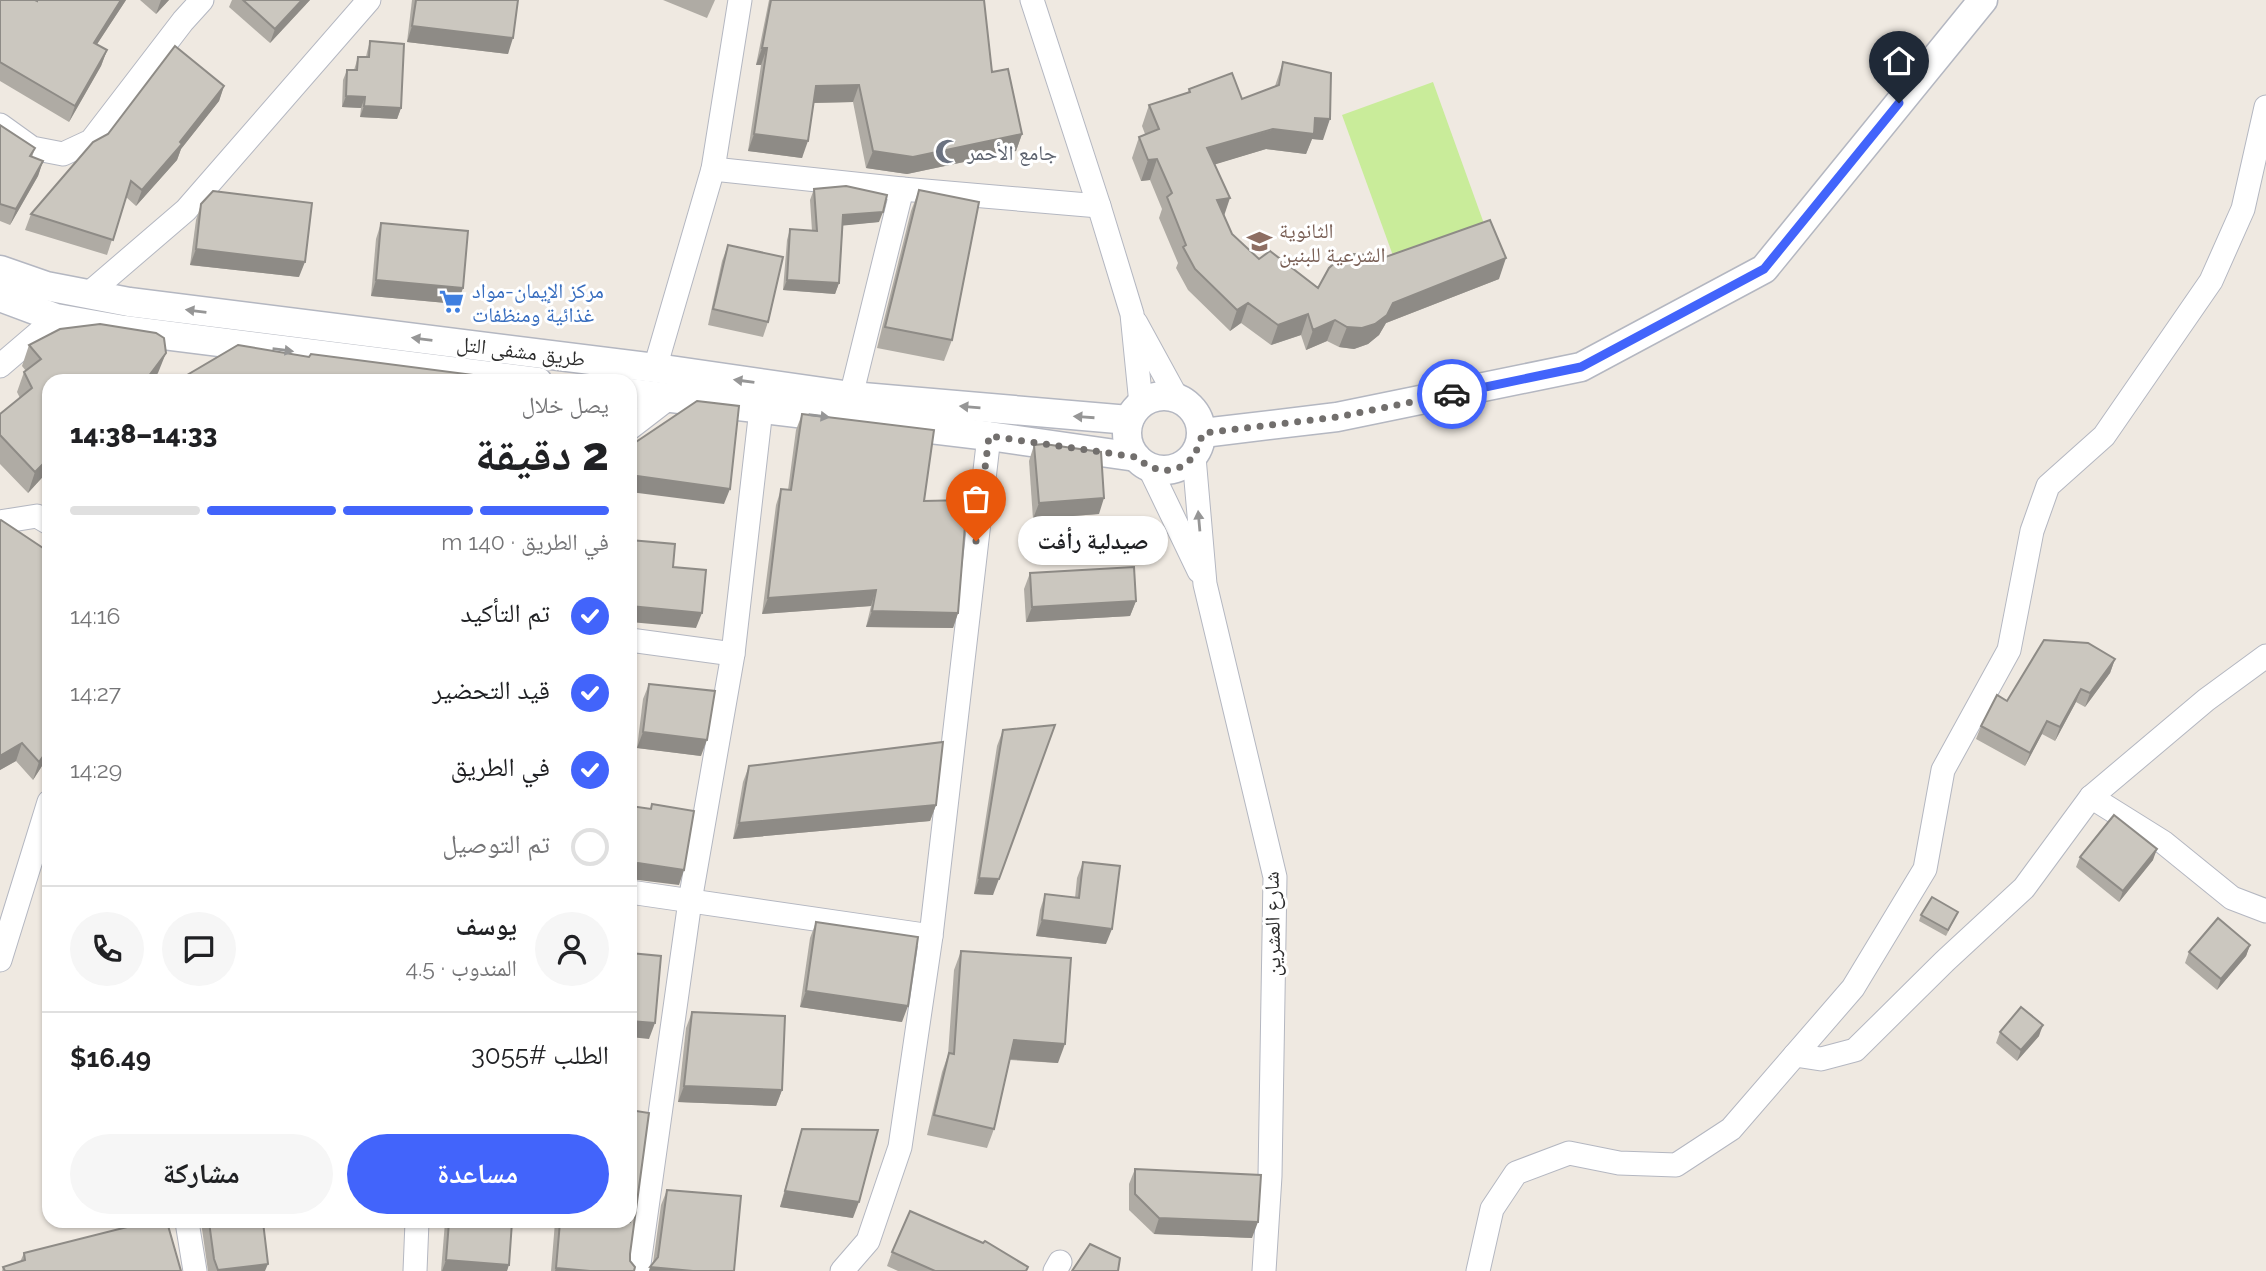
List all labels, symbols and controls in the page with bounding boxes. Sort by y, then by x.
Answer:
pin [1869,31,1929,103]
icon: home [1880,42,1918,80]
mosque icon: جامع الأحمر [933,138,961,166]
place label: جامع الأحمر [966,140,1057,166]
place label: الثانوية الشرعية للبنين [1279,218,1386,268]
school or university icon: الثانوية الشرعية للبنين [1245,228,1273,256]
place label: مركز الإيمان-مواد غذائية ومنظفات [472,278,604,327]
supermarket icon: مركز الإيمان-مواد غذائية ومنظفات [438,288,466,316]
one-way arrow [185,305,207,316]
street label: طريق مشفى التل [455,331,587,372]
one-way arrow [411,333,433,344]
one-way arrow [272,345,294,356]
courier [1417,359,1487,429]
one-way arrow [733,375,755,386]
icon: car [1433,375,1471,413]
text: يصل خلال [521,391,609,418]
one-way arrow [959,401,981,412]
one-way arrow [808,410,830,421]
one-way arrow [1072,411,1094,422]
text: 14:33–14:38 [70,419,217,449]
text: 2 دقيقة [475,427,609,481]
pin [946,469,1006,541]
icon: bag [957,480,995,518]
one-way arrow [1194,509,1205,531]
callout: صيدلية رأفت [1018,516,1168,566]
text: صيدلية رأفت [1038,527,1148,554]
text: في الطريق · 140 m [441,528,609,555]
icon: check [571,597,609,635]
text: تم التأكيد [461,598,550,628]
text: 14:16 [70,602,120,629]
icon: check [571,674,609,712]
text: قيد التحضير [432,675,550,705]
text: 14:27 [70,679,121,706]
icon: check [571,751,609,789]
text: في الطريق [450,752,550,782]
text: 14:29 [70,756,122,783]
text: تم التوصيل [442,829,550,859]
street label: شارع العشرين [1259,871,1286,977]
text: يوسف [456,911,517,941]
button: phone [70,912,144,986]
button: chat [162,912,236,986]
button: person [535,912,609,986]
text: المندوب · 4.5 [405,954,517,981]
text: الطلب #3055 [471,1040,609,1070]
text: $16.49 [70,1043,151,1073]
button: مشاركة [70,1134,333,1214]
button: مساعدة [347,1134,609,1214]

